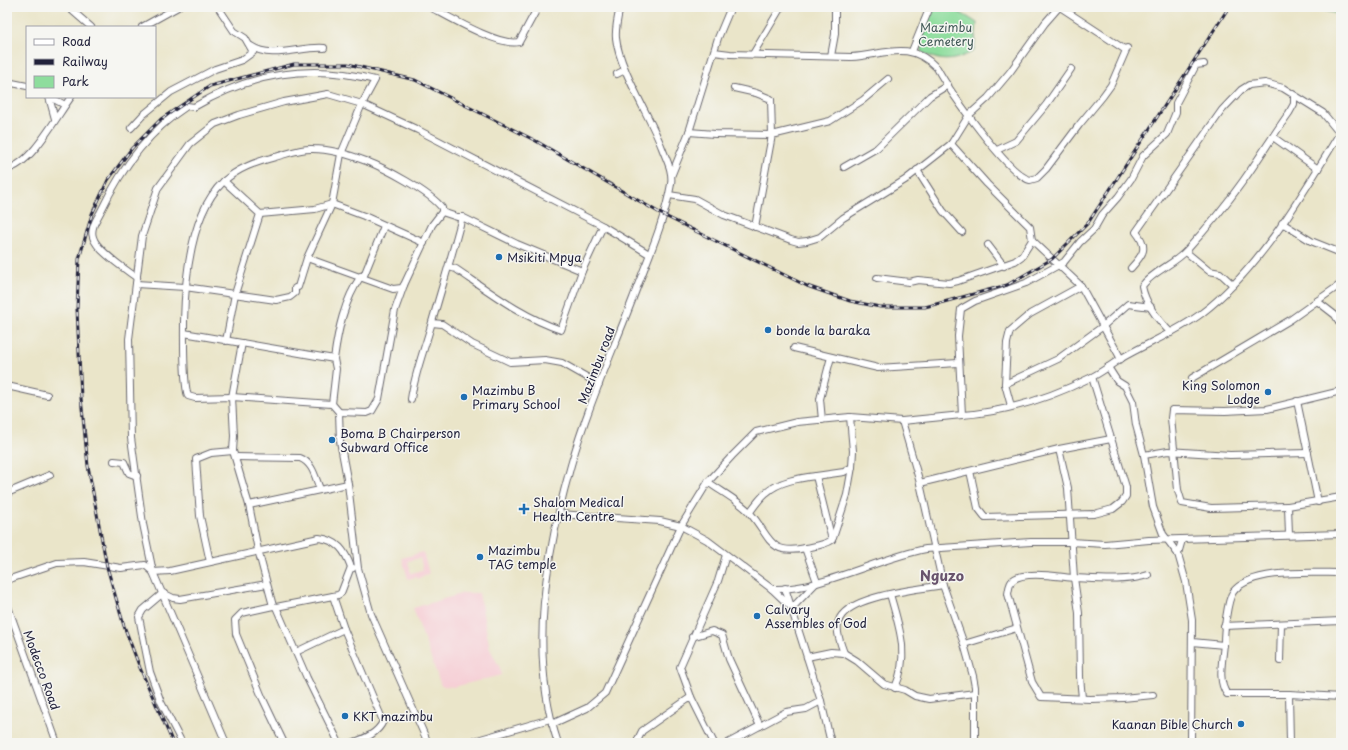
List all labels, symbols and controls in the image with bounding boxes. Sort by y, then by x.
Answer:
park label: Mazimbu Cemetery [918,18,974,50]
legend [26,26,156,98]
text: Road [62,32,91,50]
text: Railway [62,52,108,70]
text: Park [62,72,89,90]
place label: Msikiti Mpya [507,248,582,266]
marker: Msikiti Mpya [494,252,504,262]
place label: bonde la baraka [776,321,871,339]
street label: Mazimbu road [573,324,619,406]
marker: bonde la baraka [763,325,773,335]
place label: King Solomon Lodge [1182,376,1260,408]
place label: Mazimbu B Primary School [472,381,560,413]
marker: King Solomon Lodge [1263,387,1273,397]
marker: Mazimbu B Primary School [459,392,469,402]
place label: Boma B Chairperson Subward Office [340,424,460,456]
marker: Boma B Chairperson Subward Office [327,435,337,445]
place label: Shalom Medical Health Centre [533,493,624,525]
marker: Shalom Medical Health Centre [518,503,530,515]
place label: Mazimbu TAG temple [488,541,557,573]
marker: Mazimbu TAG temple [475,552,485,562]
district label: Nguzo [920,565,964,586]
place label: Calvary Assembles of God [765,600,867,632]
marker: Calvary Assembles of God [752,611,762,621]
street label: Modecco Road [19,627,65,713]
place label: KKT mazimbu [353,707,433,725]
marker: KKT mazimbu [340,711,350,721]
place label: Kaanan Bible Church [1112,715,1233,733]
marker: Kaanan Bible Church [1236,719,1246,729]

